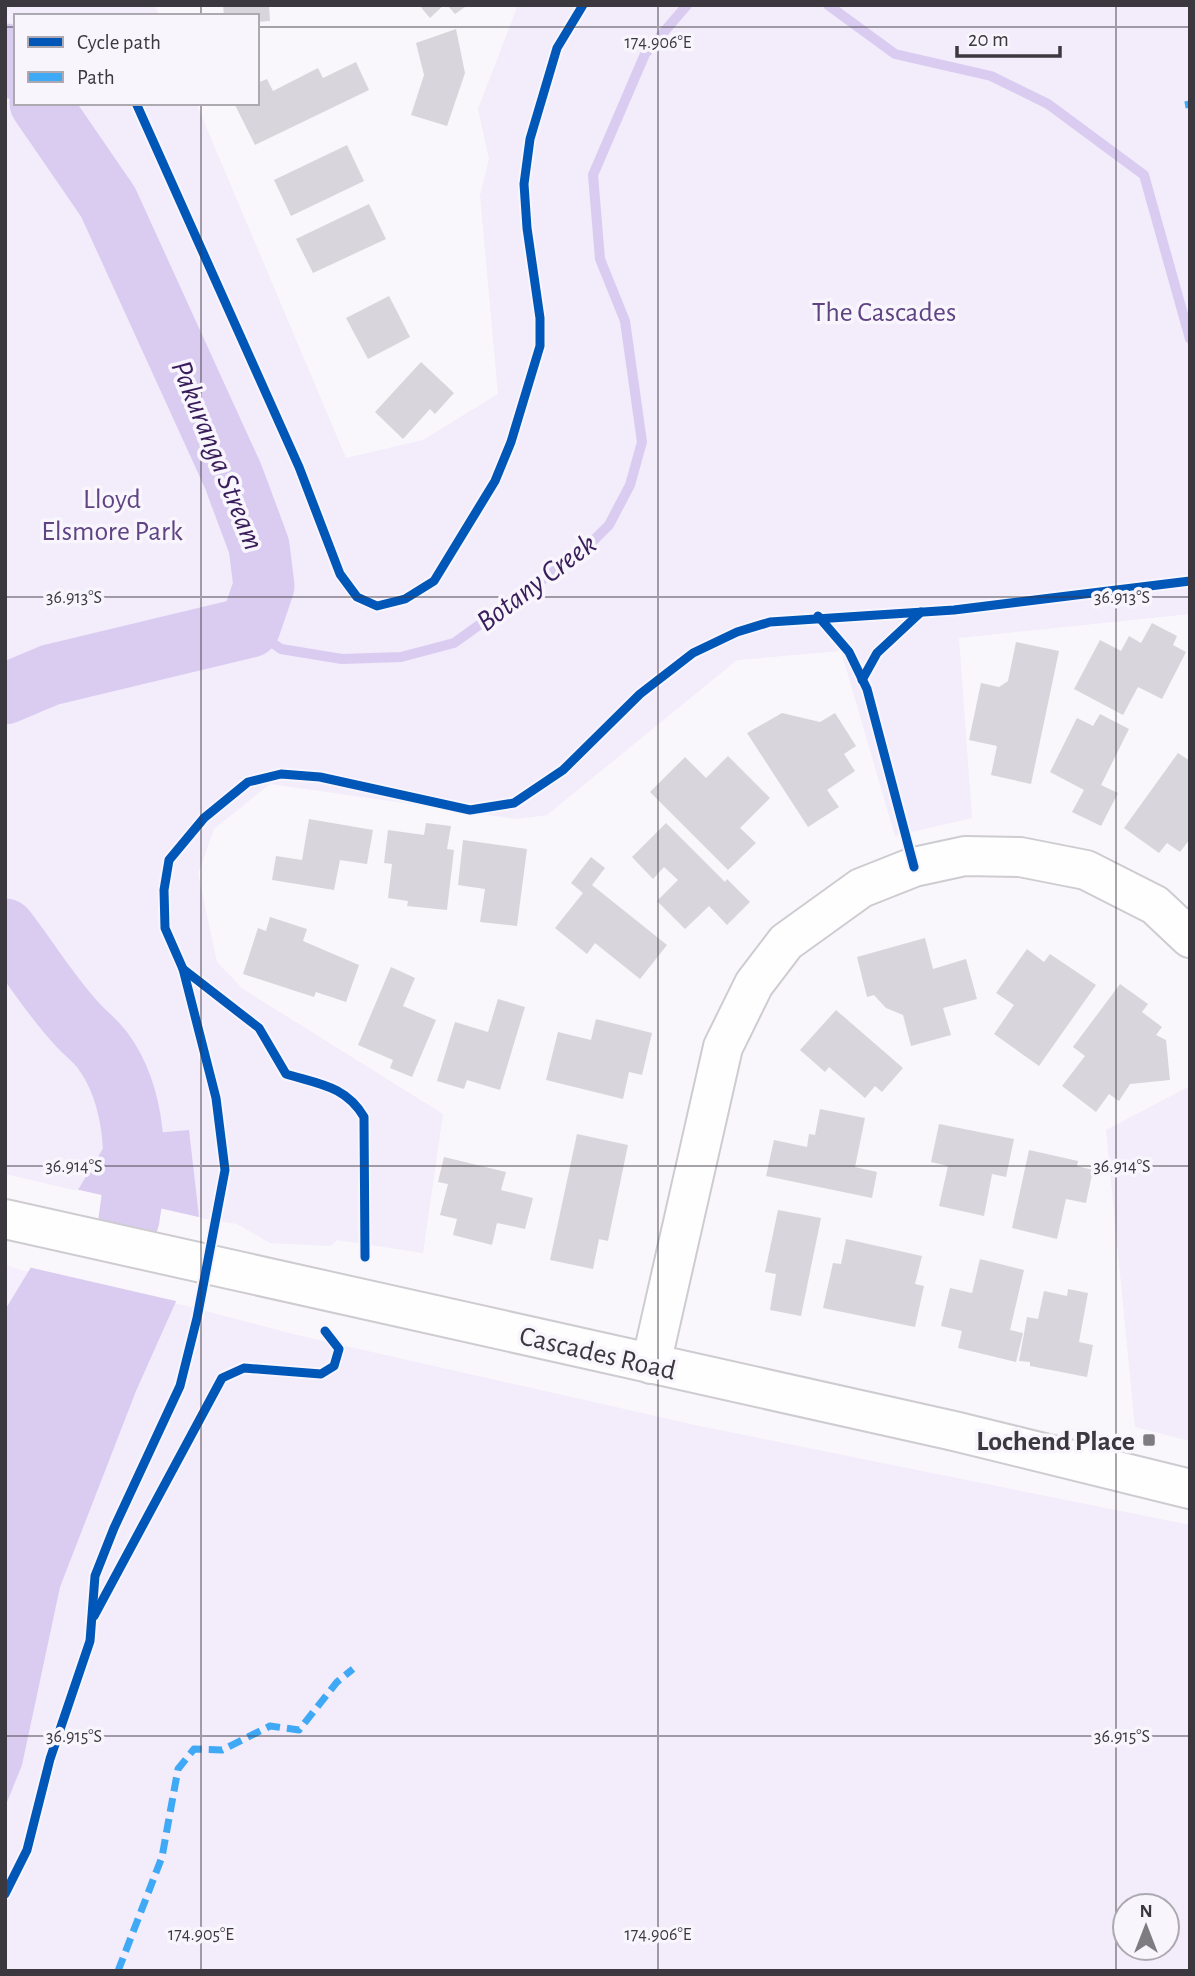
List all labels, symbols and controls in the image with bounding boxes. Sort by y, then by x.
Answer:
legend [14,14,259,105]
scale bar [957,14,1060,58]
text: 20 m [968,29,1009,50]
text: Cycle path [77,32,161,53]
text: 174.906°E [625,34,692,52]
text: Path [77,67,115,88]
park label: The Cascades [812,299,956,327]
water label: Pakuranga Stream [165,356,269,555]
park label: Lloyd Elsmore Park [41,486,183,546]
water label: Botany Creek [471,528,602,637]
text: 36.913°S [46,589,102,607]
text: 36.913°S [1094,589,1150,607]
text: 36.914°S [45,1158,103,1176]
text: 36.914°S [1093,1158,1151,1176]
street label: Cascades Road [517,1322,678,1386]
place label: Lochend Place [976,1428,1135,1456]
marker: Lochend Place [1141,1432,1157,1448]
text: 36.915°S [46,1728,102,1746]
text: 36.915°S [1094,1728,1150,1746]
north arrow [1111,1892,1181,1962]
text: N [1139,1902,1153,1921]
text: 174.905°E [168,1926,234,1944]
text: 174.906°E [625,1926,692,1944]

